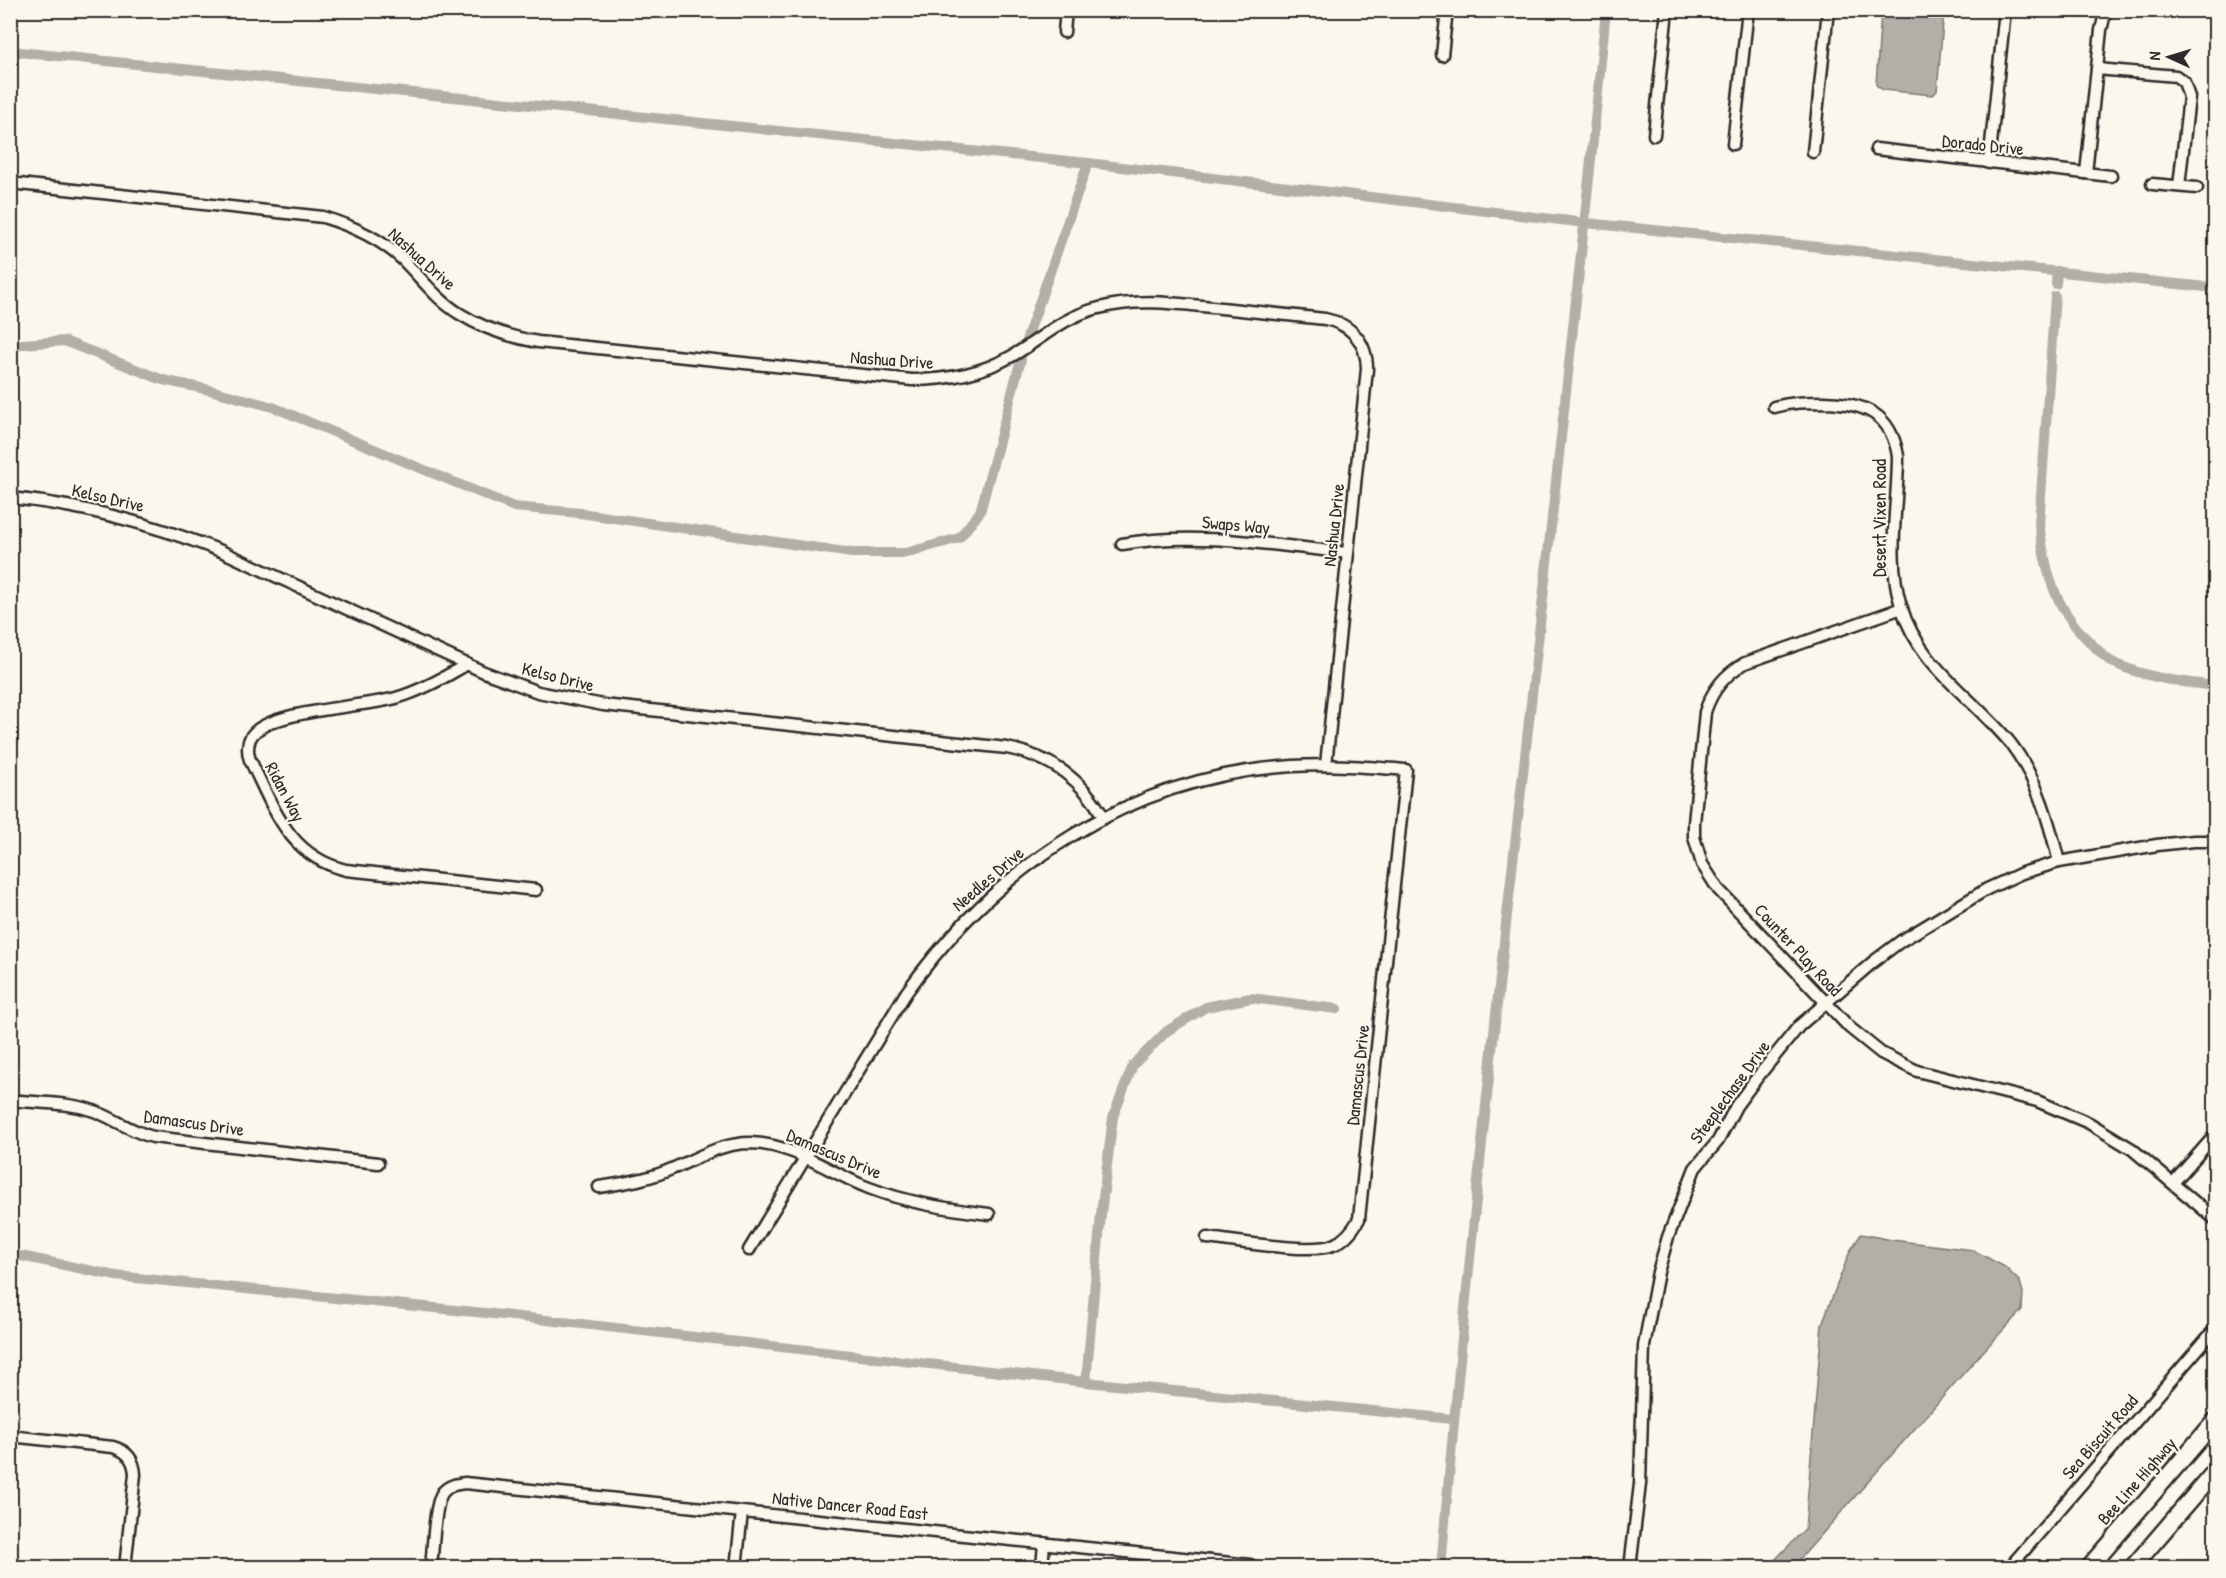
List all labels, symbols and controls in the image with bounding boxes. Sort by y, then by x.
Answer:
north arrow [2139,27,2199,87]
text: N [2143,50,2165,61]
street label: Dorado Drive [1941,128,2025,161]
street label: Nashua Drive [383,221,462,296]
street label: Nashua Drive [850,344,935,375]
street label: Desert Vixen Road [1867,459,1892,577]
street label: Kelso Drive [69,477,147,518]
street label: Nashua Drive [1317,482,1350,568]
street label: Swaps Way [1201,509,1271,540]
street label: Kelso Drive [519,655,597,698]
street label: Ridan Way [259,757,312,826]
street label: Needles Drive [946,840,1029,917]
street label: Counter Play Road [1749,898,1848,1002]
street label: Damascus Drive [1340,1023,1375,1126]
street label: Steeplechase Drive [1684,1035,1776,1148]
street label: Damascus Drive [142,1103,246,1142]
street label: Damascus Drive [783,1122,886,1185]
street label: Sea Biscuit Road [2056,1389,2143,1484]
street label: Bee Line Highway [2092,1431,2182,1530]
street label: Native Dancer Road East [771,1485,930,1526]

